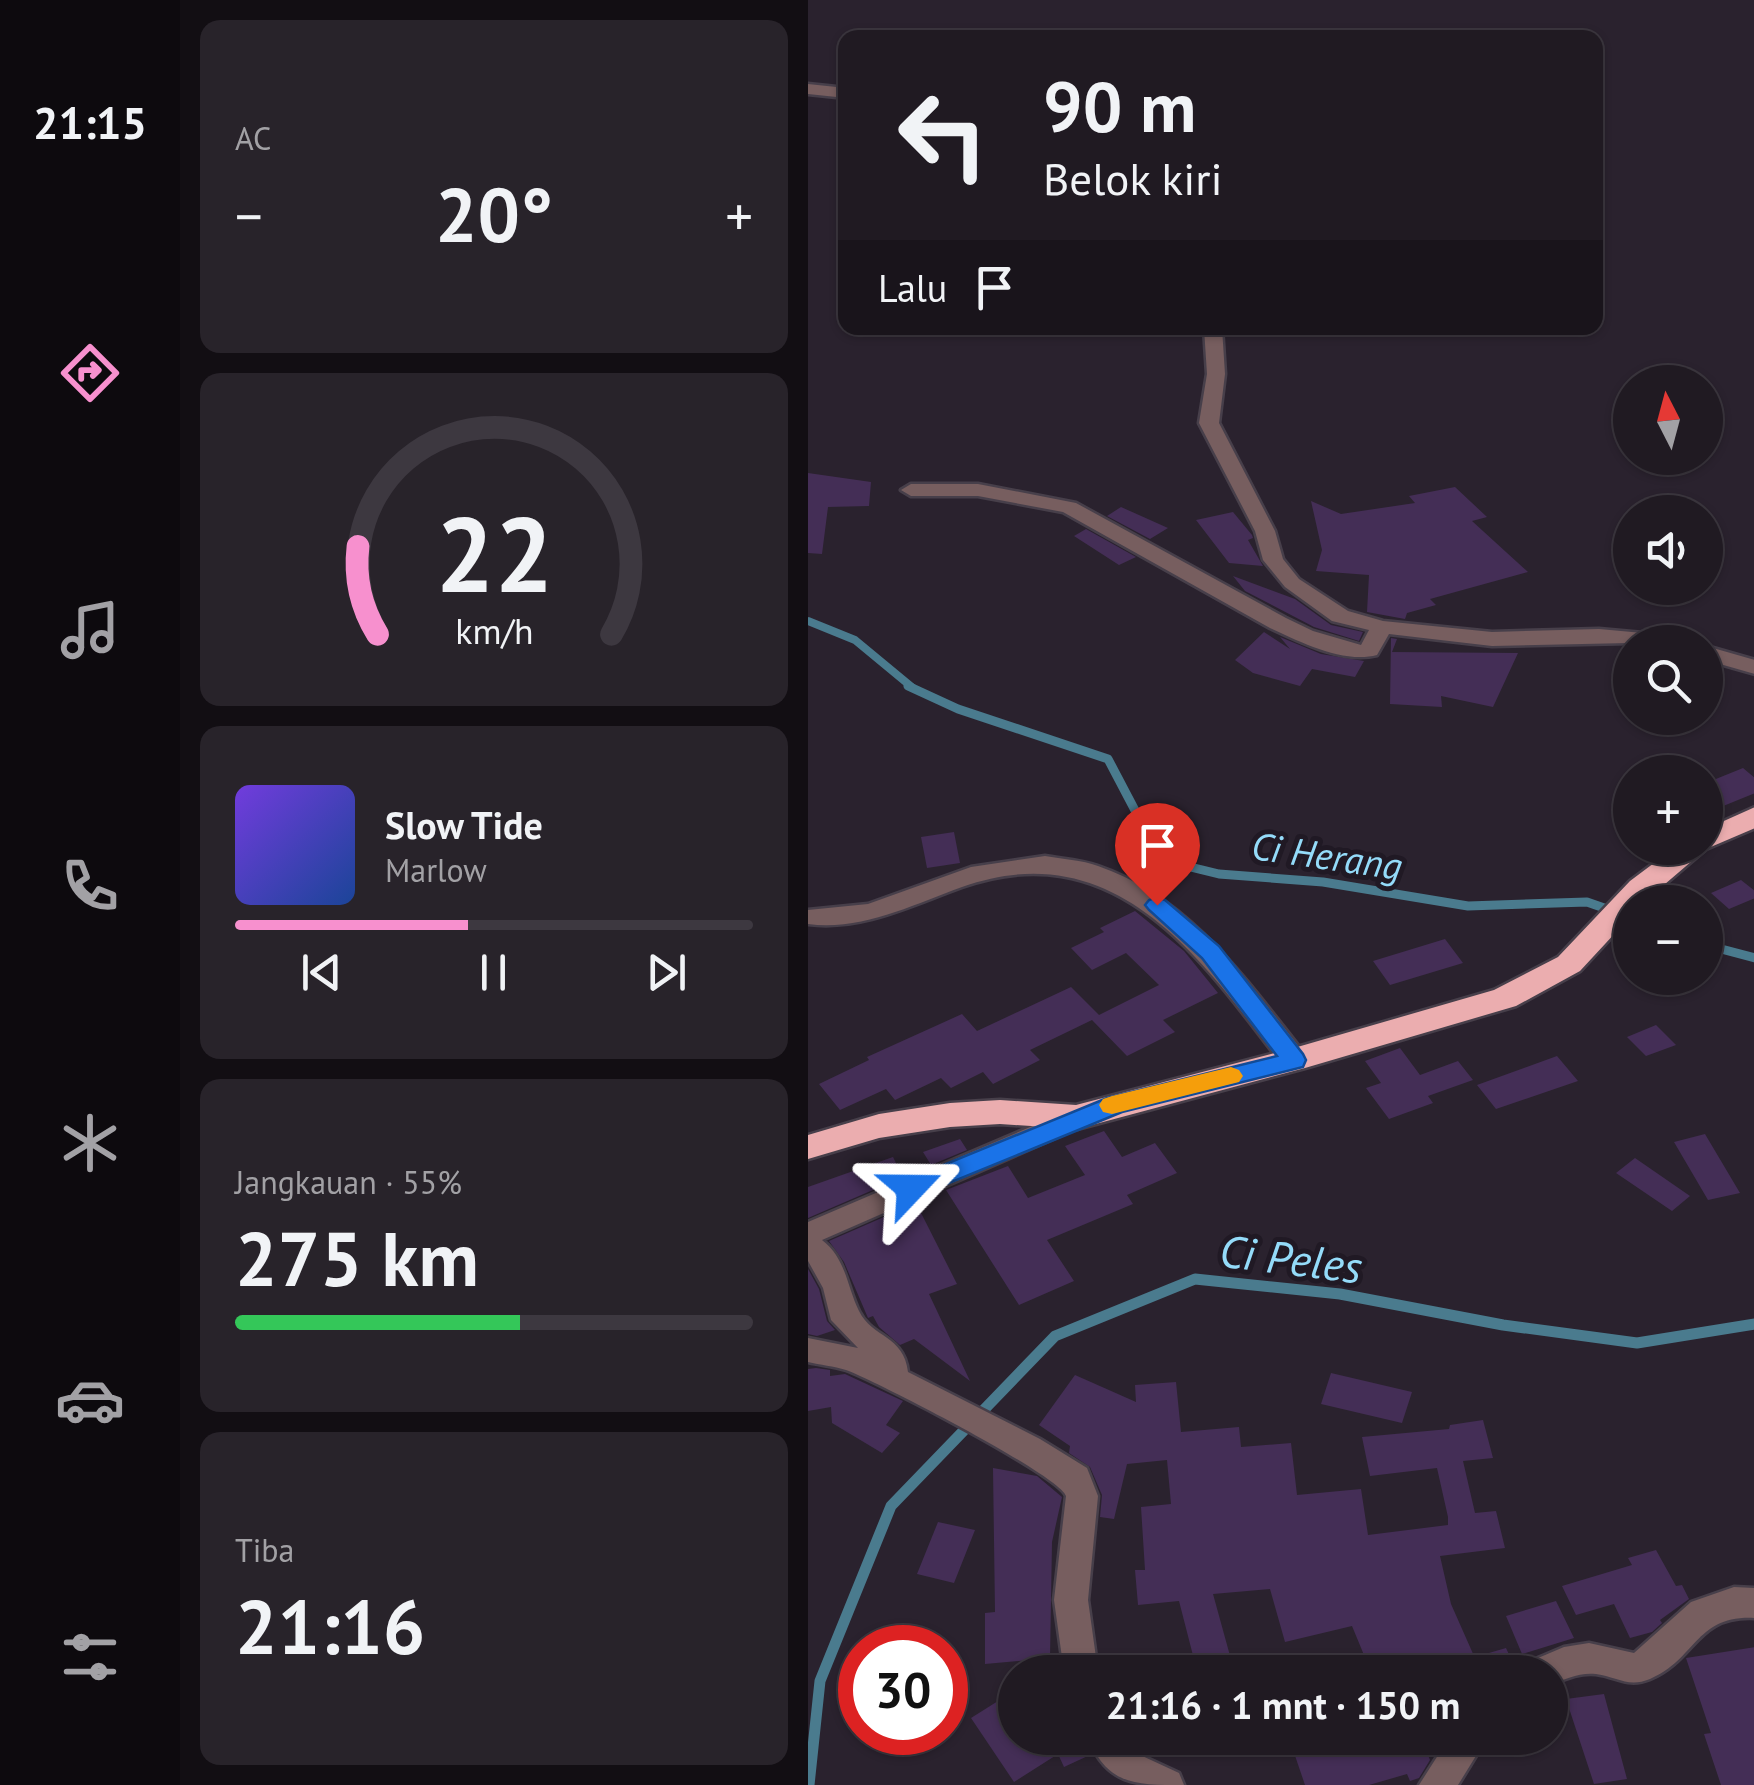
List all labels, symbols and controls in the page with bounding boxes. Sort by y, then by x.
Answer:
text: 90 m [1043,61,1196,151]
icon: left [878,70,1008,200]
text: 21:15 [33,93,147,151]
text: AC [235,117,271,159]
text: Belok kiri [1043,149,1223,207]
text: 20° [435,166,553,263]
text: − [235,180,263,251]
text: + [725,180,753,251]
icon: arrive [967,260,1022,315]
text: Lalu [878,263,947,312]
icon: directions [55,338,125,408]
north arrow [1613,365,1723,475]
map controls [1613,365,1723,995]
text: 22 [435,486,553,621]
button: sound [1613,495,1723,605]
icon: music [55,595,125,665]
text: km/h [455,608,533,654]
button: search [1613,625,1723,735]
button: + [1613,755,1723,865]
text: Slow Tide [385,800,543,849]
pin [1115,803,1200,906]
icon: arrive [1130,818,1185,873]
water label: Ci Herang [1248,820,1406,890]
text: Marlow [385,849,487,891]
icon: phone [55,851,125,921]
button: − [1613,885,1723,995]
icon: previous [294,945,349,1000]
icon: pause [466,945,521,1000]
icon: next [639,945,694,1000]
icon: climate [55,1108,125,1178]
position arrow [859,1136,963,1240]
text: Jangkauan · 55% [235,1161,462,1203]
text: 275 km [235,1210,479,1307]
water label: Ci Peles [1217,1221,1365,1295]
icon: car [55,1365,125,1435]
text: Tiba [235,1529,295,1571]
text: 21:16 [235,1578,425,1675]
icon: filters [55,1622,125,1692]
speed limit sign: 30 [838,1625,968,1755]
text: 21:16 · 1 mnt · 150 m [1106,1680,1460,1729]

